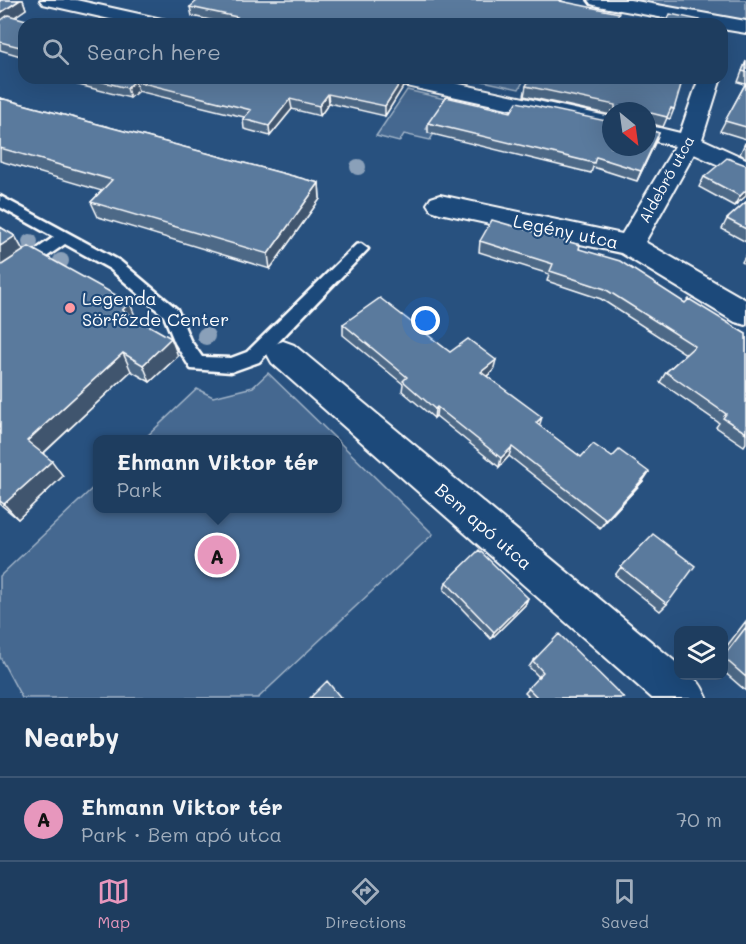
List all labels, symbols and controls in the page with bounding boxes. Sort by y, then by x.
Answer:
search box [18,18,728,84]
icon: search [39,35,72,68]
text: Search here [87,37,221,66]
north arrow [602,102,656,156]
street label: Aldebrő utca [634,132,698,226]
street label: Legény utca [511,208,621,254]
place label: Legenda Sörfőzde Center [82,286,229,331]
marker: Legenda Sörfőzde Center [63,301,77,315]
your location [411,306,440,335]
popup [93,435,342,513]
text: Ehmann Viktor tér [117,447,318,476]
text: Park [117,476,162,502]
street label: Bem apó utca [431,477,537,575]
pin: A [198,532,236,578]
map controls [674,626,728,680]
button: layers [674,626,728,680]
text: Nearby [24,720,119,754]
text: Ehmann Viktor tér [81,792,283,821]
text: A [37,806,50,832]
text: 70 m [676,806,722,832]
text: Park · Bem apó utca [81,821,282,847]
tab: Map [97,875,130,932]
tab: Directions [325,875,406,932]
tab: Saved [601,875,649,932]

